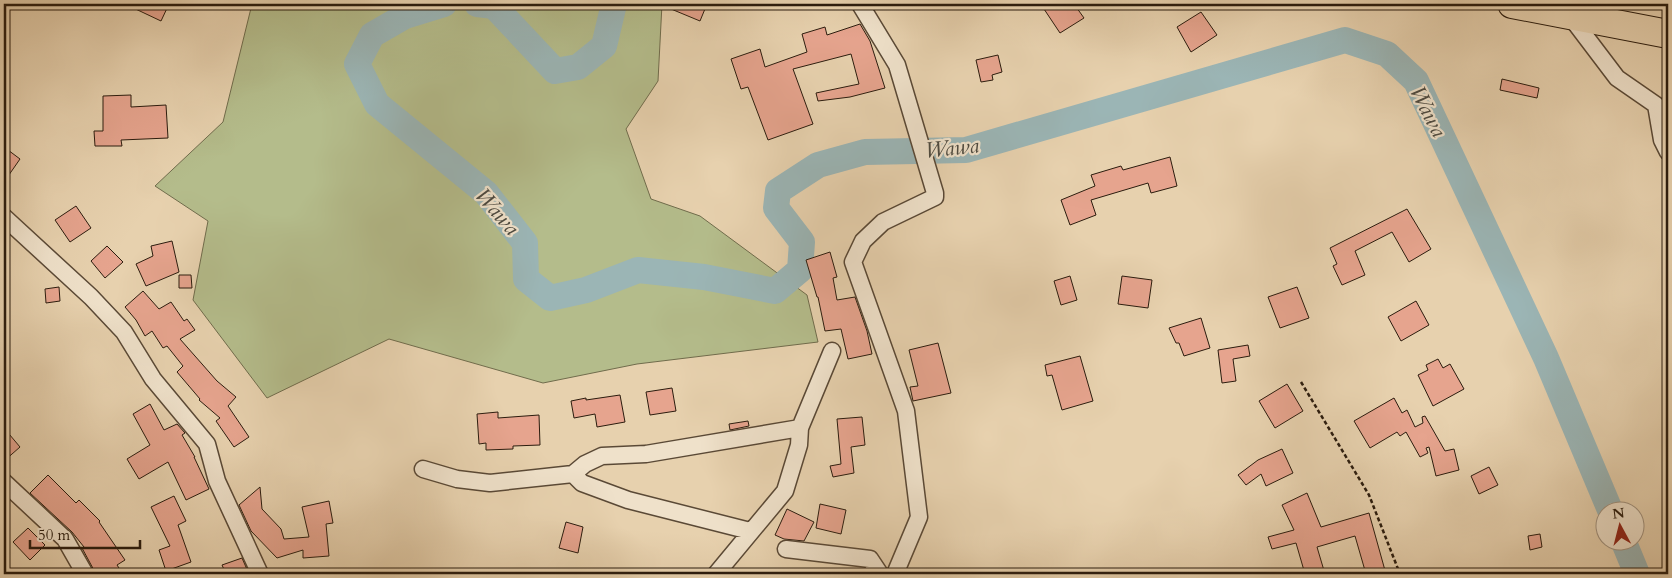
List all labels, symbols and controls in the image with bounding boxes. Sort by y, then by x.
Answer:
water label: Wawa [1402,80,1454,143]
water label: Wawa [923,130,981,166]
water label: Wawa [468,181,527,242]
north arrow [1594,500,1644,550]
text: N [1611,503,1626,524]
scale bar [30,518,140,550]
text: 50 m [38,525,70,545]

